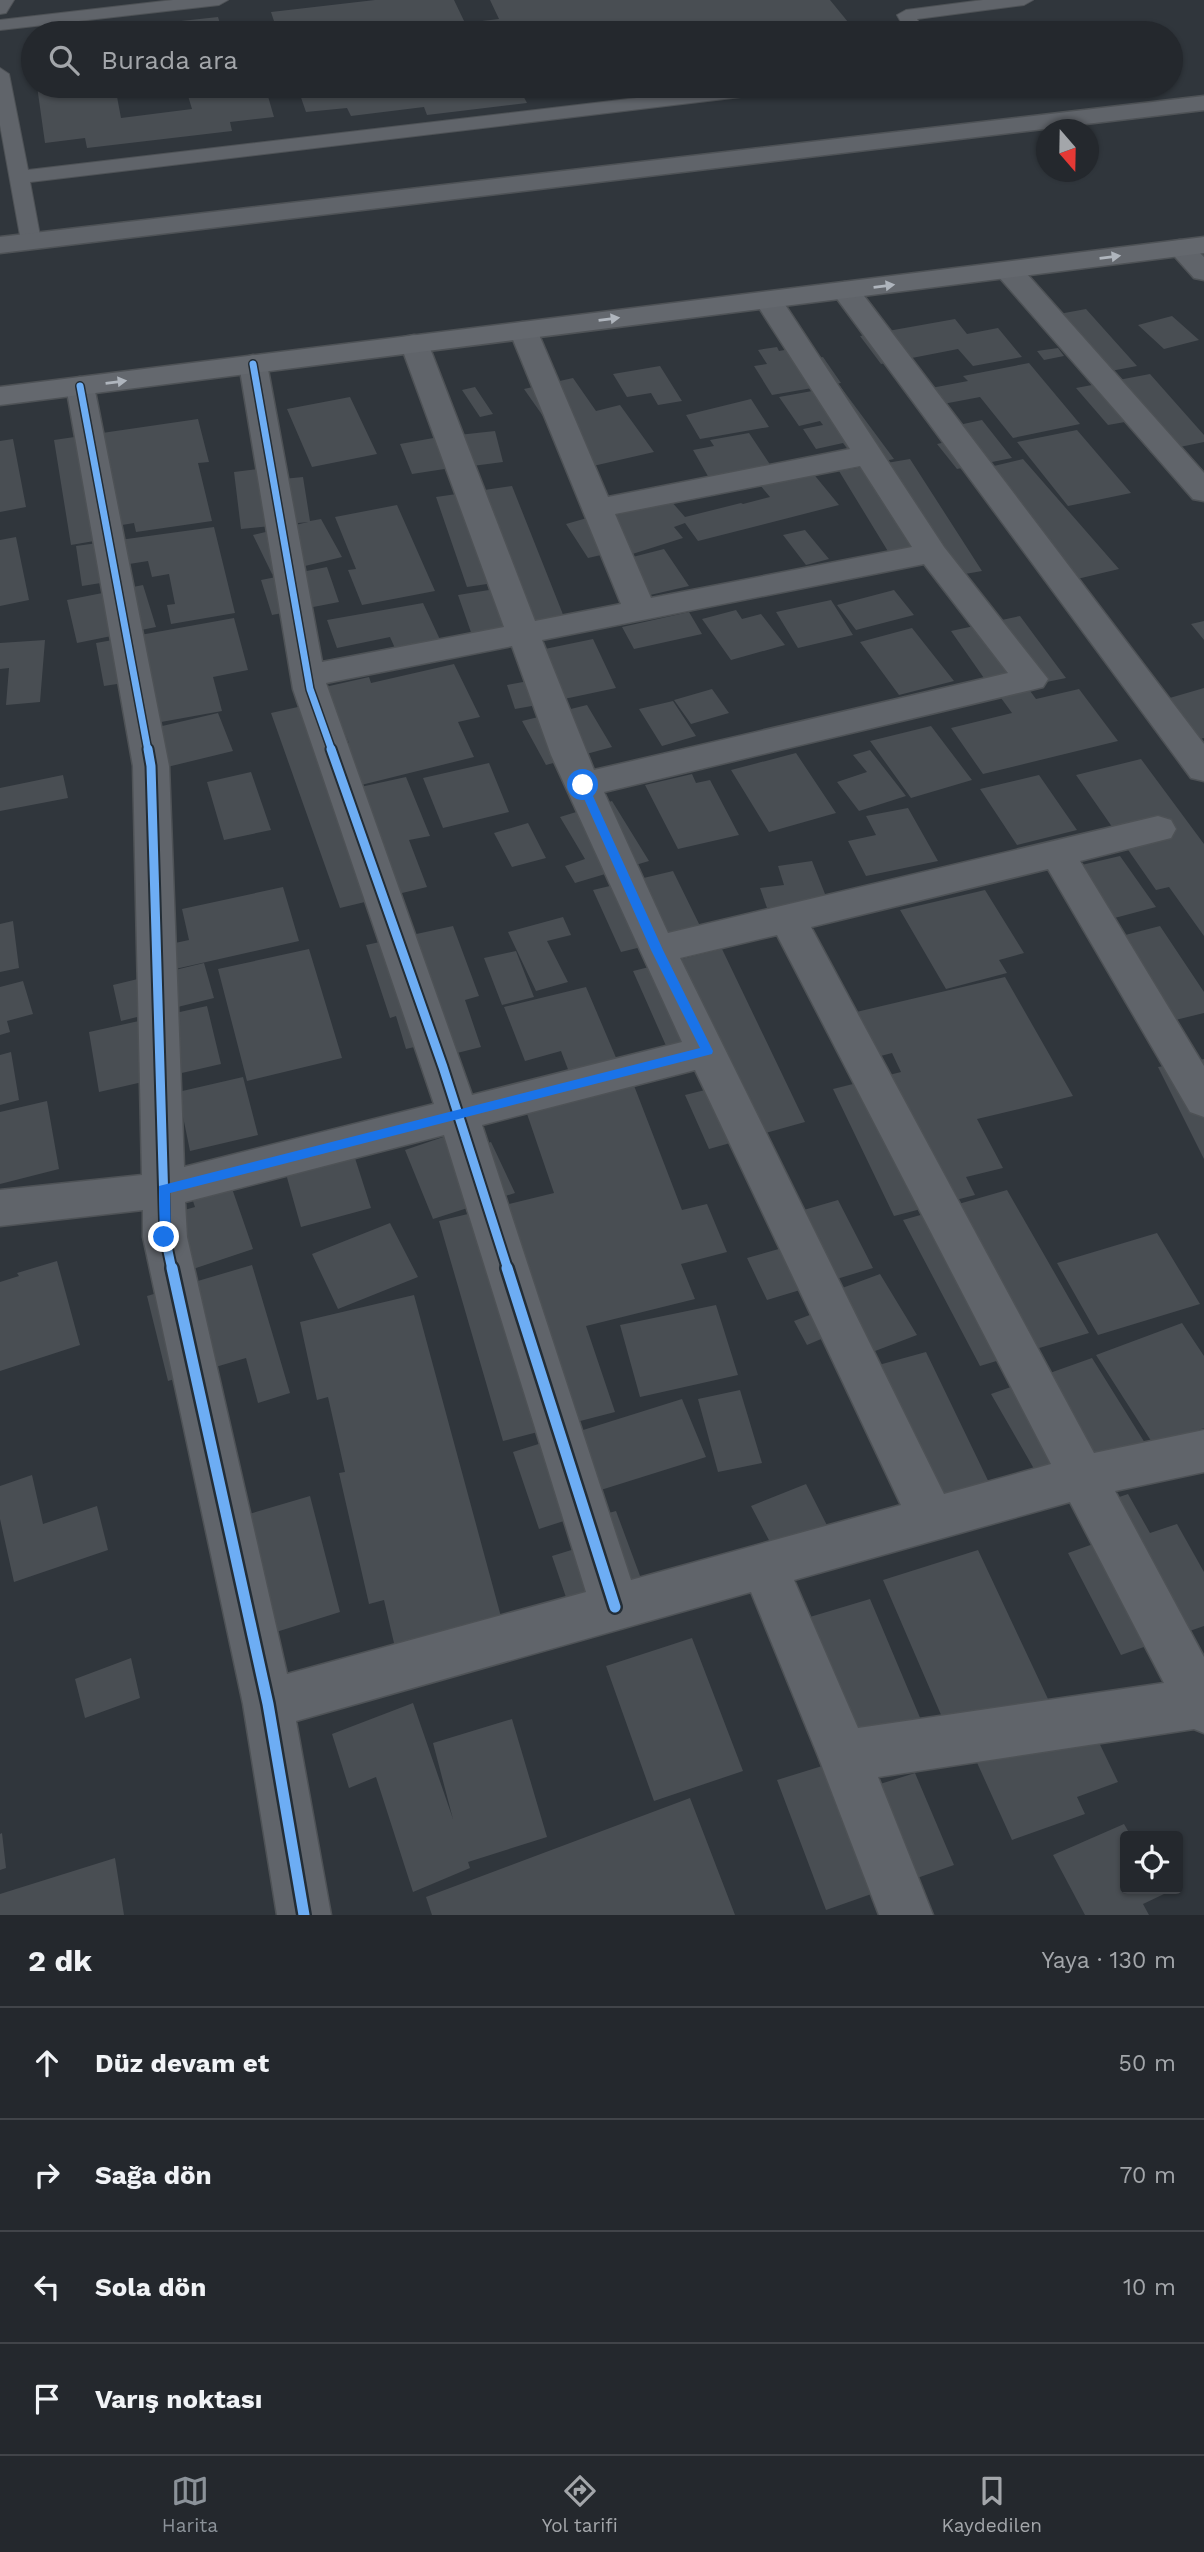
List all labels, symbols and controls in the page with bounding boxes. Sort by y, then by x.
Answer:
search box [21,21,1183,98]
icon: search [45,41,83,79]
text: Burada ara [101,45,238,75]
north arrow [1036,119,1099,182]
one-way arrow [1099,252,1121,263]
one-way arrow [873,280,895,291]
one-way arrow [599,314,621,325]
one-way arrow [105,376,127,387]
route start [567,769,598,800]
route end [148,1221,179,1252]
map controls [1120,1831,1183,1894]
button: locate [1120,1831,1183,1894]
text: 2 dk [28,1943,92,1978]
text: Yaya · 130 m [1042,1947,1176,1974]
icon: ahead [28,2044,66,2082]
text: Düz devam et [95,2048,269,2078]
text: 50 m [1119,2050,1176,2077]
icon: right [28,2156,66,2194]
text: Sağa dön [95,2160,212,2190]
text: 70 m [1119,2162,1176,2189]
icon: left [28,2268,66,2306]
text: Sola dön [95,2272,206,2302]
text: 10 m [1123,2274,1176,2301]
icon: arrive [28,2380,66,2418]
text: Varış noktası [95,2384,262,2414]
tab: Harita [162,2472,218,2537]
tab: Yol tarifi [542,2472,618,2537]
tab: Kaydedilen [942,2472,1042,2537]

